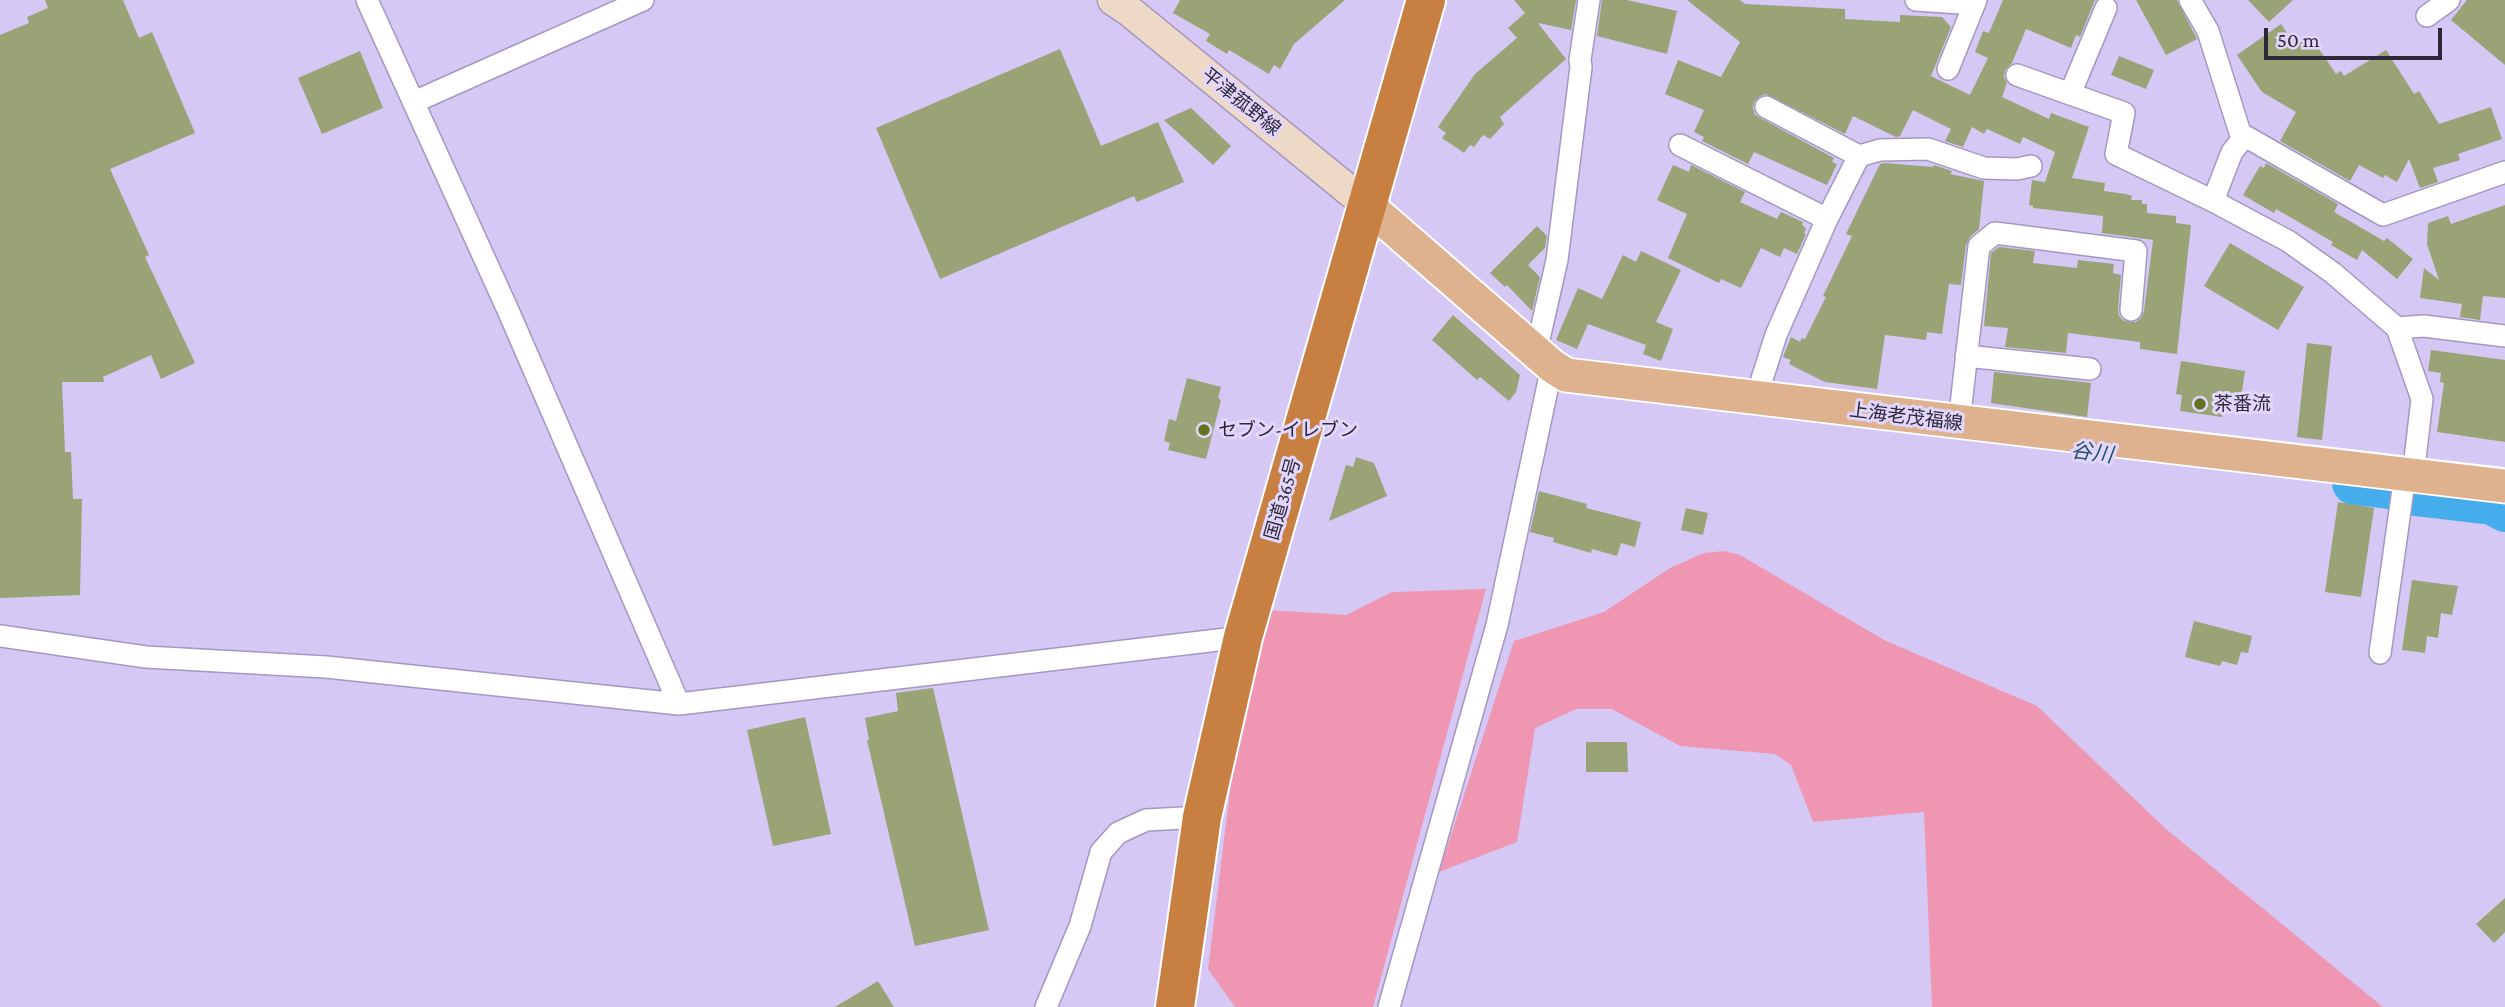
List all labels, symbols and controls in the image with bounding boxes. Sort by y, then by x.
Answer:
scale bar [2267,14,2446,58]
text: 50 m [2277,28,2320,52]
street label: 平津菰野線 [1197,63,1285,141]
place label: 茶番流 [2214,393,2271,415]
marker: 茶番流 [2192,396,2208,412]
street label: 上海老茂福線 [1848,399,1964,435]
place label: セブン-イレブン [1218,419,1358,441]
marker: セブン-イレブン [1196,422,1212,438]
water label: 谷川 [2070,438,2114,468]
street label: 国道365号 [1260,455,1306,543]

